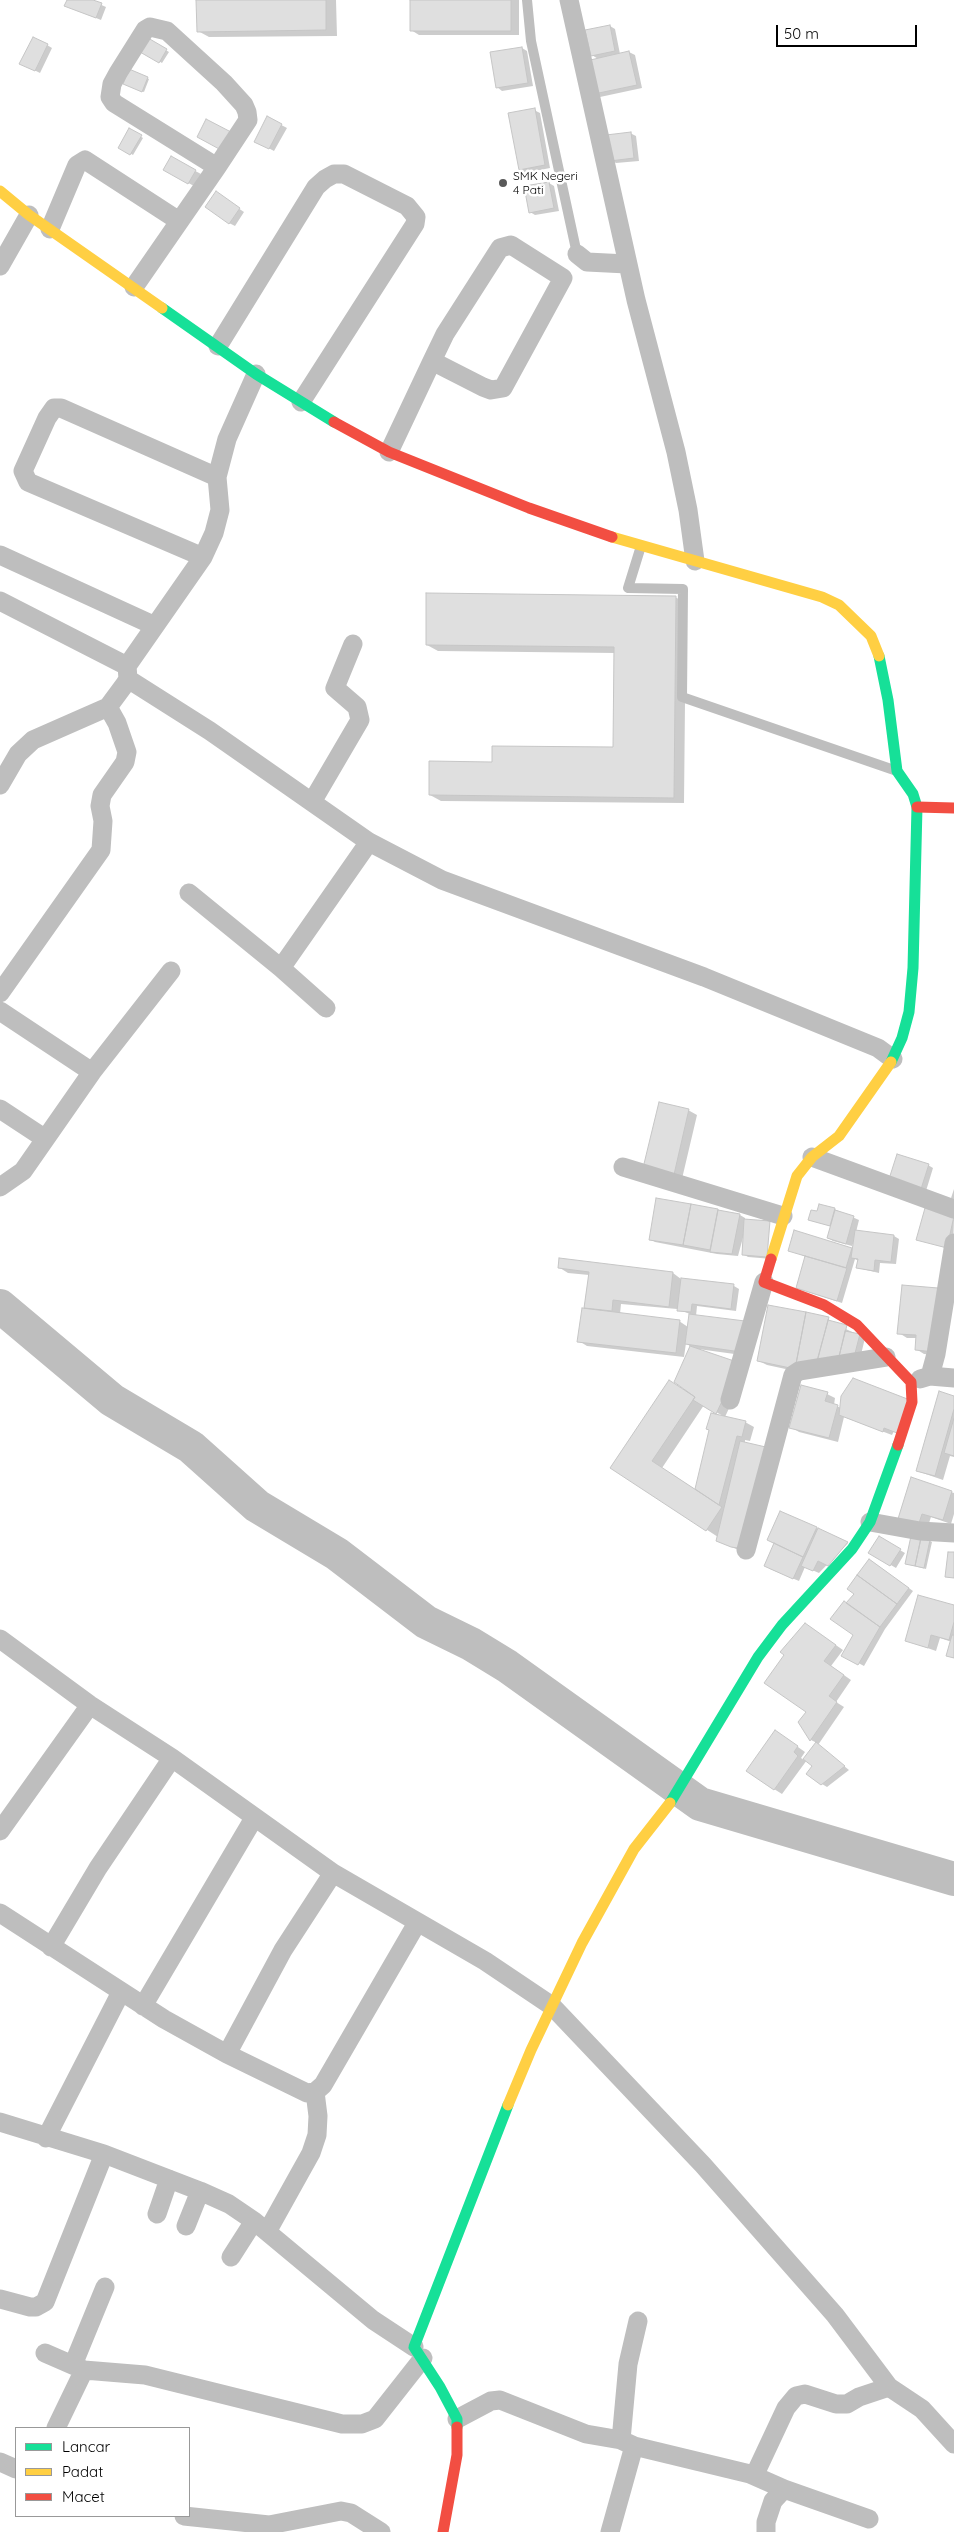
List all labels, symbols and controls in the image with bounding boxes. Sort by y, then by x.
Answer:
scale bar [779,15,920,47]
text: 50 m [784,24,819,43]
place label: SMK Negeri 4 Pati [513,169,578,197]
marker: SMK Negeri 4 Pati [497,177,509,189]
legend [15,2427,190,2517]
text: Lancar [62,2437,110,2456]
text: Padat [62,2462,103,2481]
text: Macet [62,2487,105,2506]

